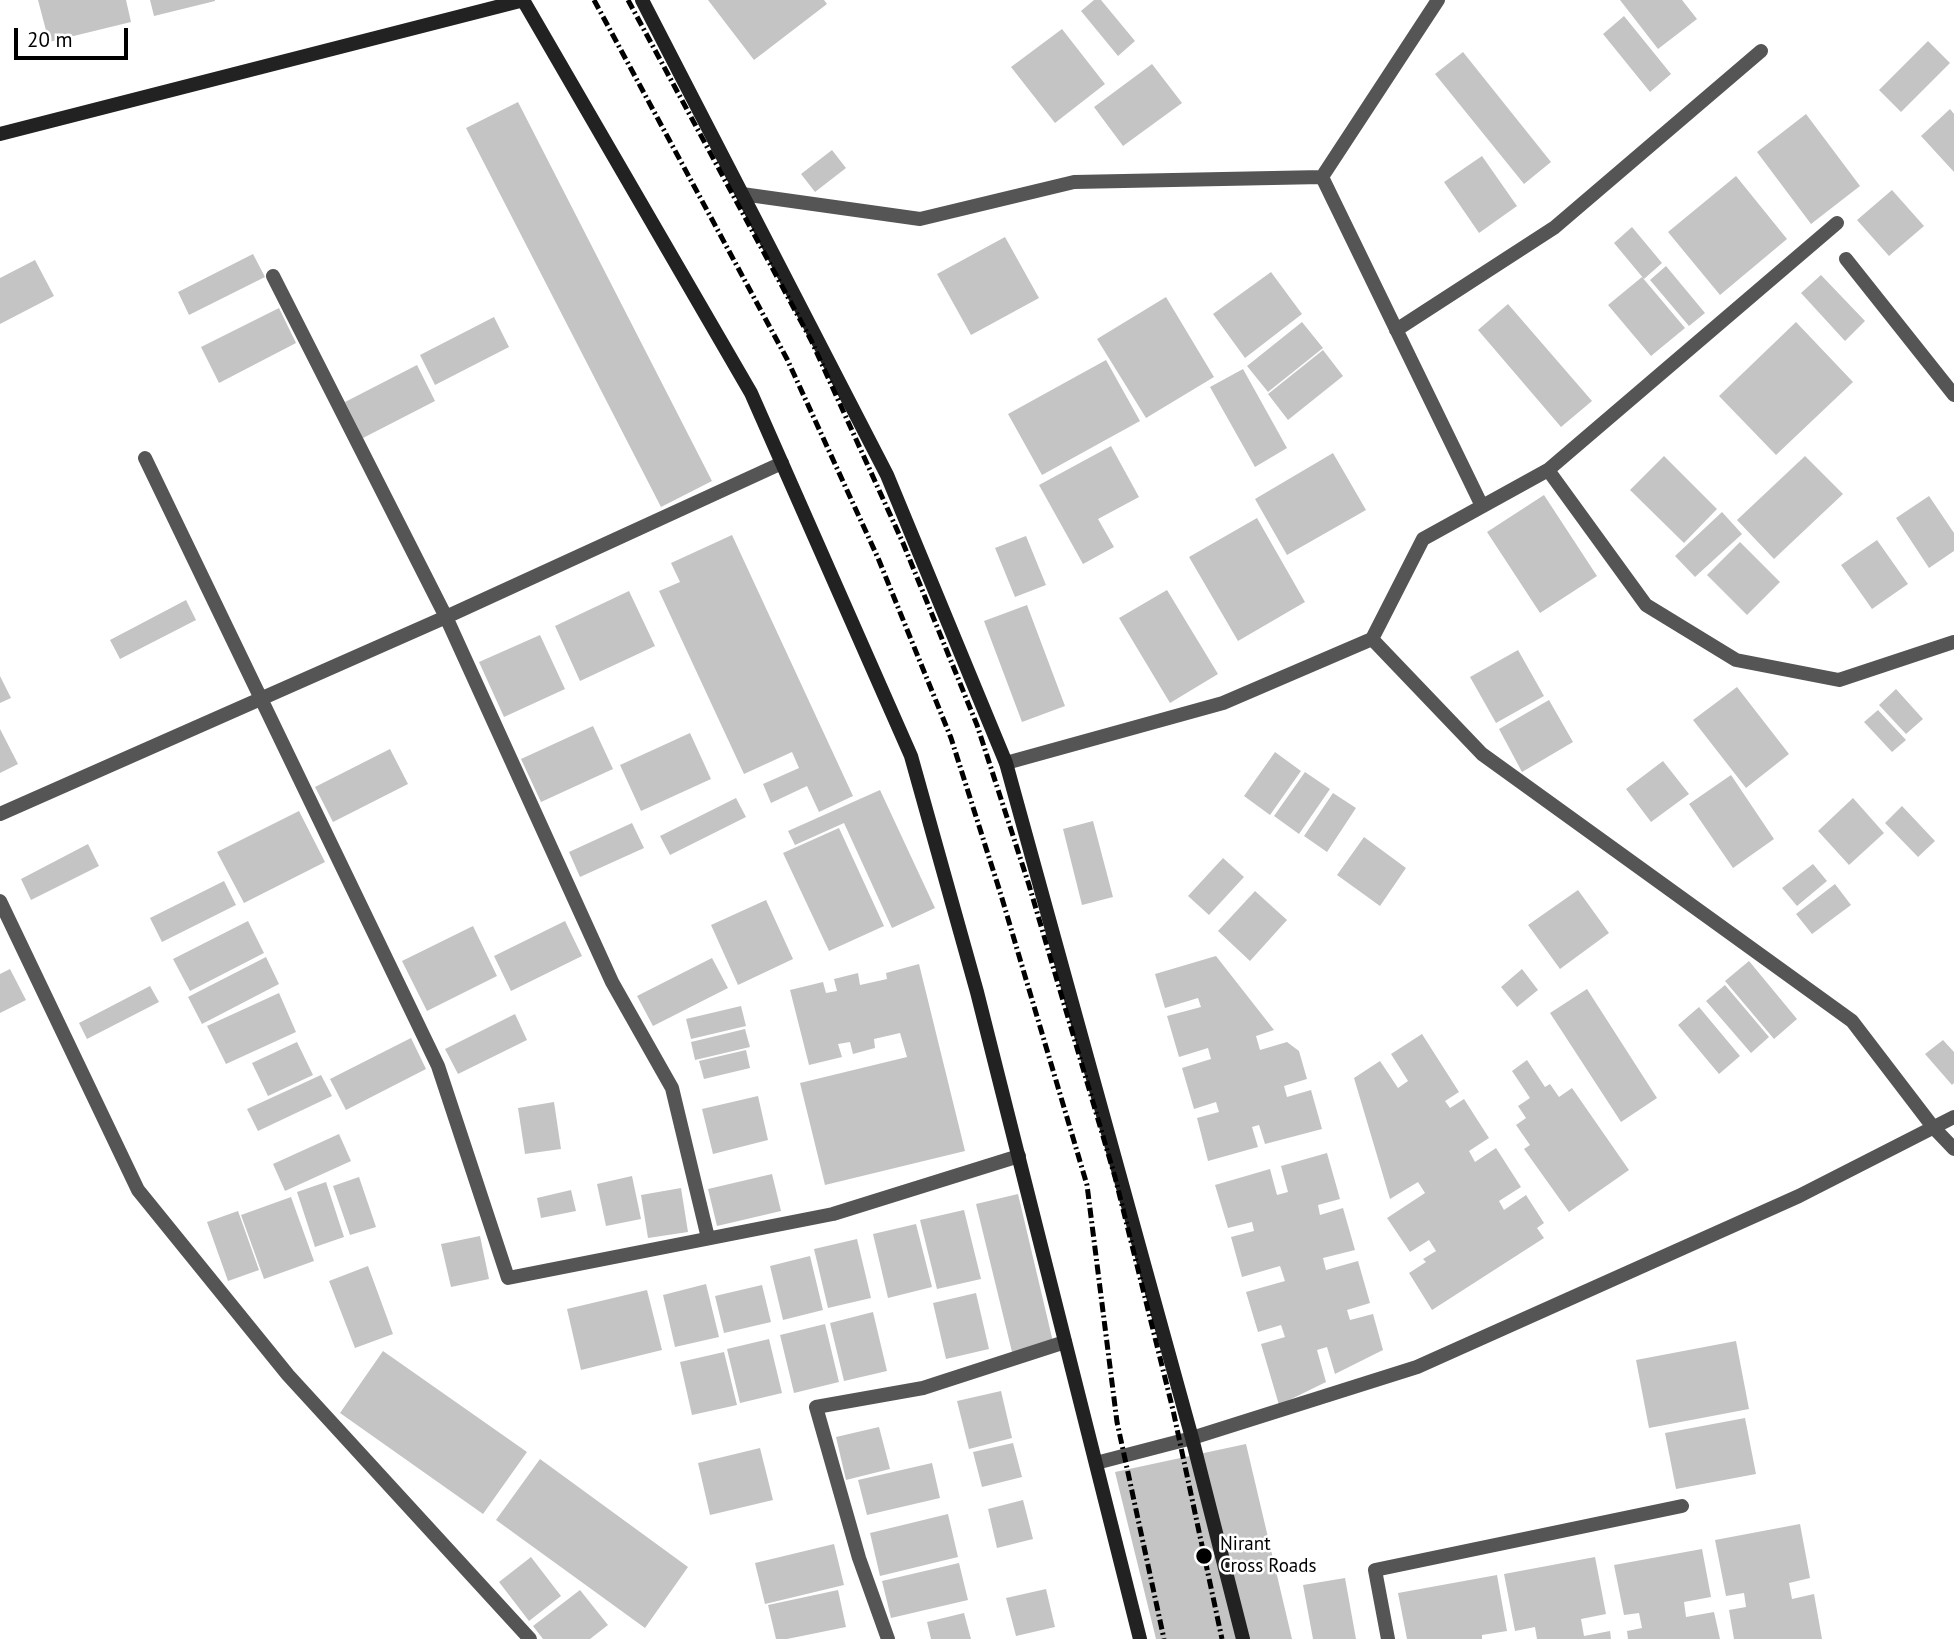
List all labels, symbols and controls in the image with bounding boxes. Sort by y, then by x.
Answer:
scale bar [18,14,131,58]
text: 20 m [27,26,73,53]
place label: Nirant Cross Roads [1220,1534,1316,1578]
marker: Nirant Cross Roads [1194,1546,1214,1566]

